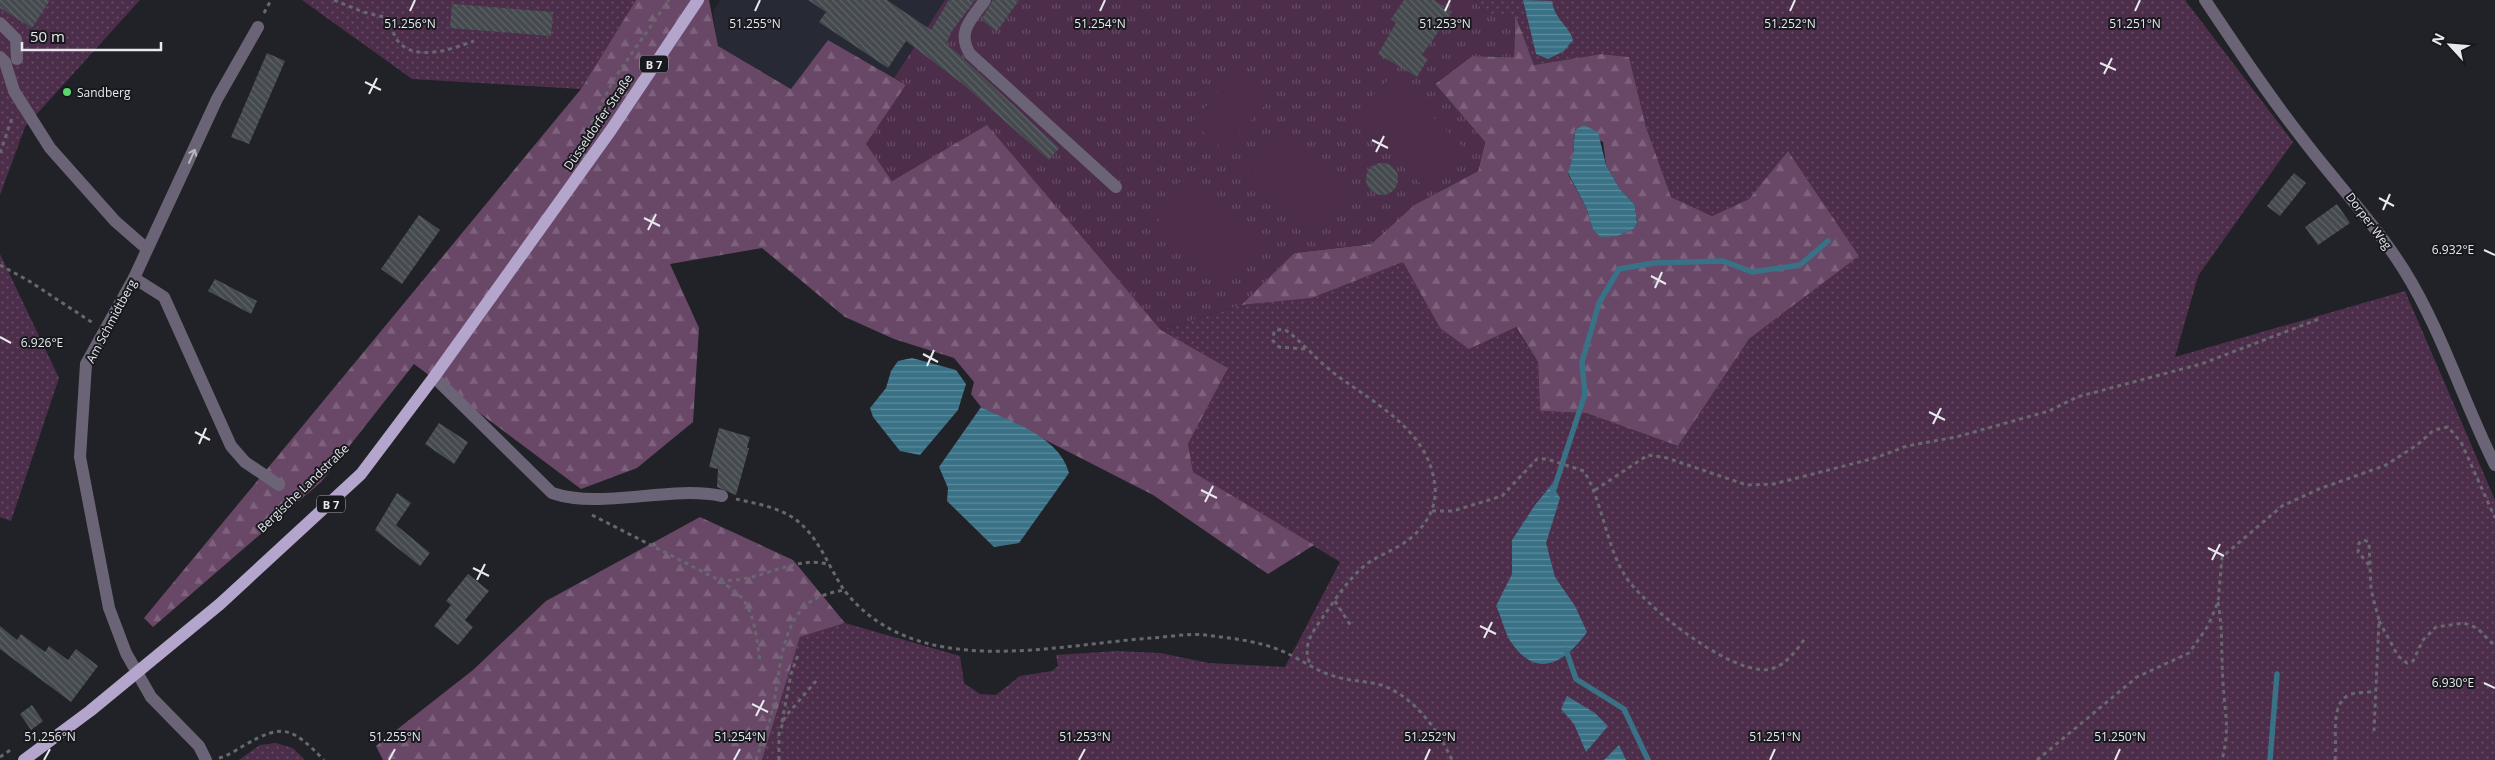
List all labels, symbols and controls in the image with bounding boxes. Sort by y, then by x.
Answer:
text: 51.256°N [384,15,436,32]
text: 51.255°N [729,15,781,32]
text: 51.254°N [1074,15,1126,32]
text: 51.253°N [1419,15,1471,32]
text: 51.252°N [1764,15,1816,32]
text: 51.251°N [2109,15,2161,32]
scale bar [22,20,161,52]
north arrow [2425,20,2475,70]
text: 50 m [30,26,65,46]
text: N [2427,30,2449,48]
road number: B 7 [640,56,668,72]
street label: Düsseldorfer Straße [560,71,637,173]
place label: Sandberg [77,84,131,101]
marker: Sandberg [61,86,73,98]
one-way arrow [187,149,197,164]
street label: Dorper Weg [2342,189,2396,253]
text: 6.932°E [2432,241,2474,258]
street label: Am Schmidtberg [82,276,141,366]
text: 6.926°E [21,334,63,351]
street label: Bergische Landstraße [254,440,353,536]
road number: B 7 [317,496,345,512]
text: 6.930°E [2432,674,2474,691]
text: 51.256°N [24,728,76,745]
text: 51.255°N [369,728,421,745]
text: 51.254°N [714,728,766,745]
text: 51.253°N [1059,728,1111,745]
text: 51.252°N [1404,728,1456,745]
text: 51.251°N [1749,728,1801,745]
text: 51.250°N [2094,728,2146,745]

